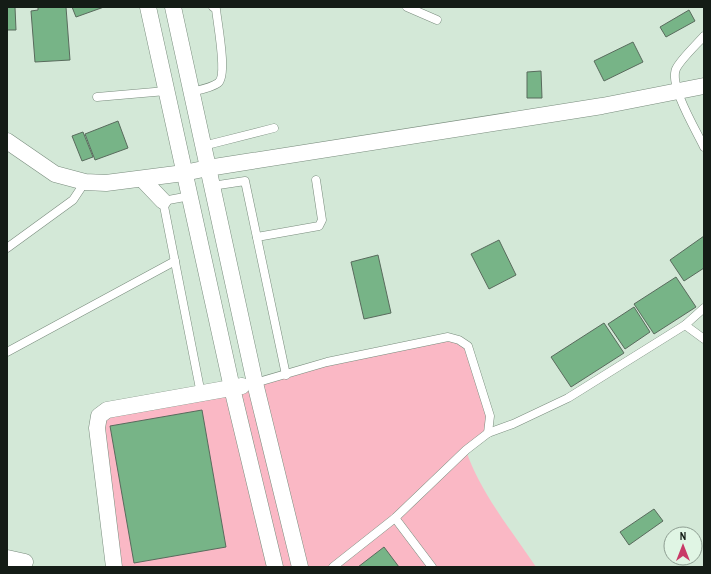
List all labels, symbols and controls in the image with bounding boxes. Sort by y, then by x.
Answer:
north arrow [663,526,703,566]
text: N [680,529,686,543]

